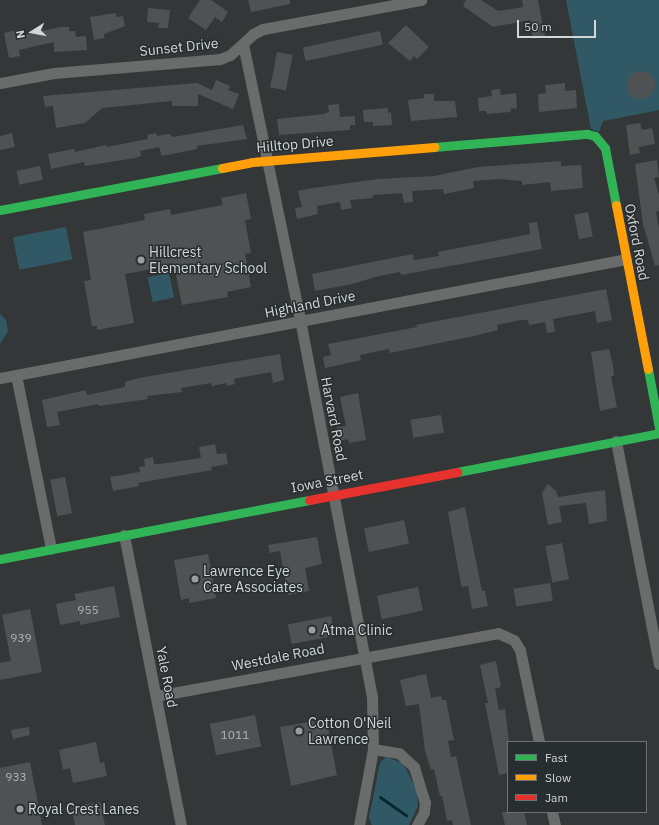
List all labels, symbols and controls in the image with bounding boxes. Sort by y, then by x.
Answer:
north arrow [12,12,52,52]
scale bar [519,12,598,38]
text: 50 m [524,19,552,34]
text: N [13,29,28,40]
street label: Sunset Drive [139,35,219,59]
street label: Hilltop Drive [256,132,334,156]
street label: Oxford Road [621,202,653,282]
place label: Hillcrest Elementary School [149,244,267,276]
marker: Hillcrest Elementary School [136,255,146,265]
street label: Highland Drive [263,287,357,321]
street label: Harvard Road [318,375,350,463]
street label: Iowa Street [290,466,364,496]
place label: Lawrence Eye Care Associates [203,563,303,596]
marker: Lawrence Eye Care Associates [190,574,200,584]
house number: 955 [77,603,99,617]
place label: Atma Clinic [321,622,392,638]
marker: Atma Clinic [306,624,318,636]
house number: 939 [10,631,32,645]
street label: Westdale Road [230,640,326,674]
street label: Yale Road [153,645,181,709]
place label: Cotton O'Neil Lawrence [308,715,391,748]
marker: Cotton O'Neil Lawrence [293,725,305,737]
house number: 1011 [221,728,249,742]
legend [507,741,647,813]
text: Fast [545,750,568,765]
house number: 933 [5,770,27,784]
text: Slow [545,770,571,785]
text: Jam [545,790,568,805]
place label: Royal Crest Lanes [28,801,139,817]
marker: Royal Crest Lanes [15,804,25,814]

